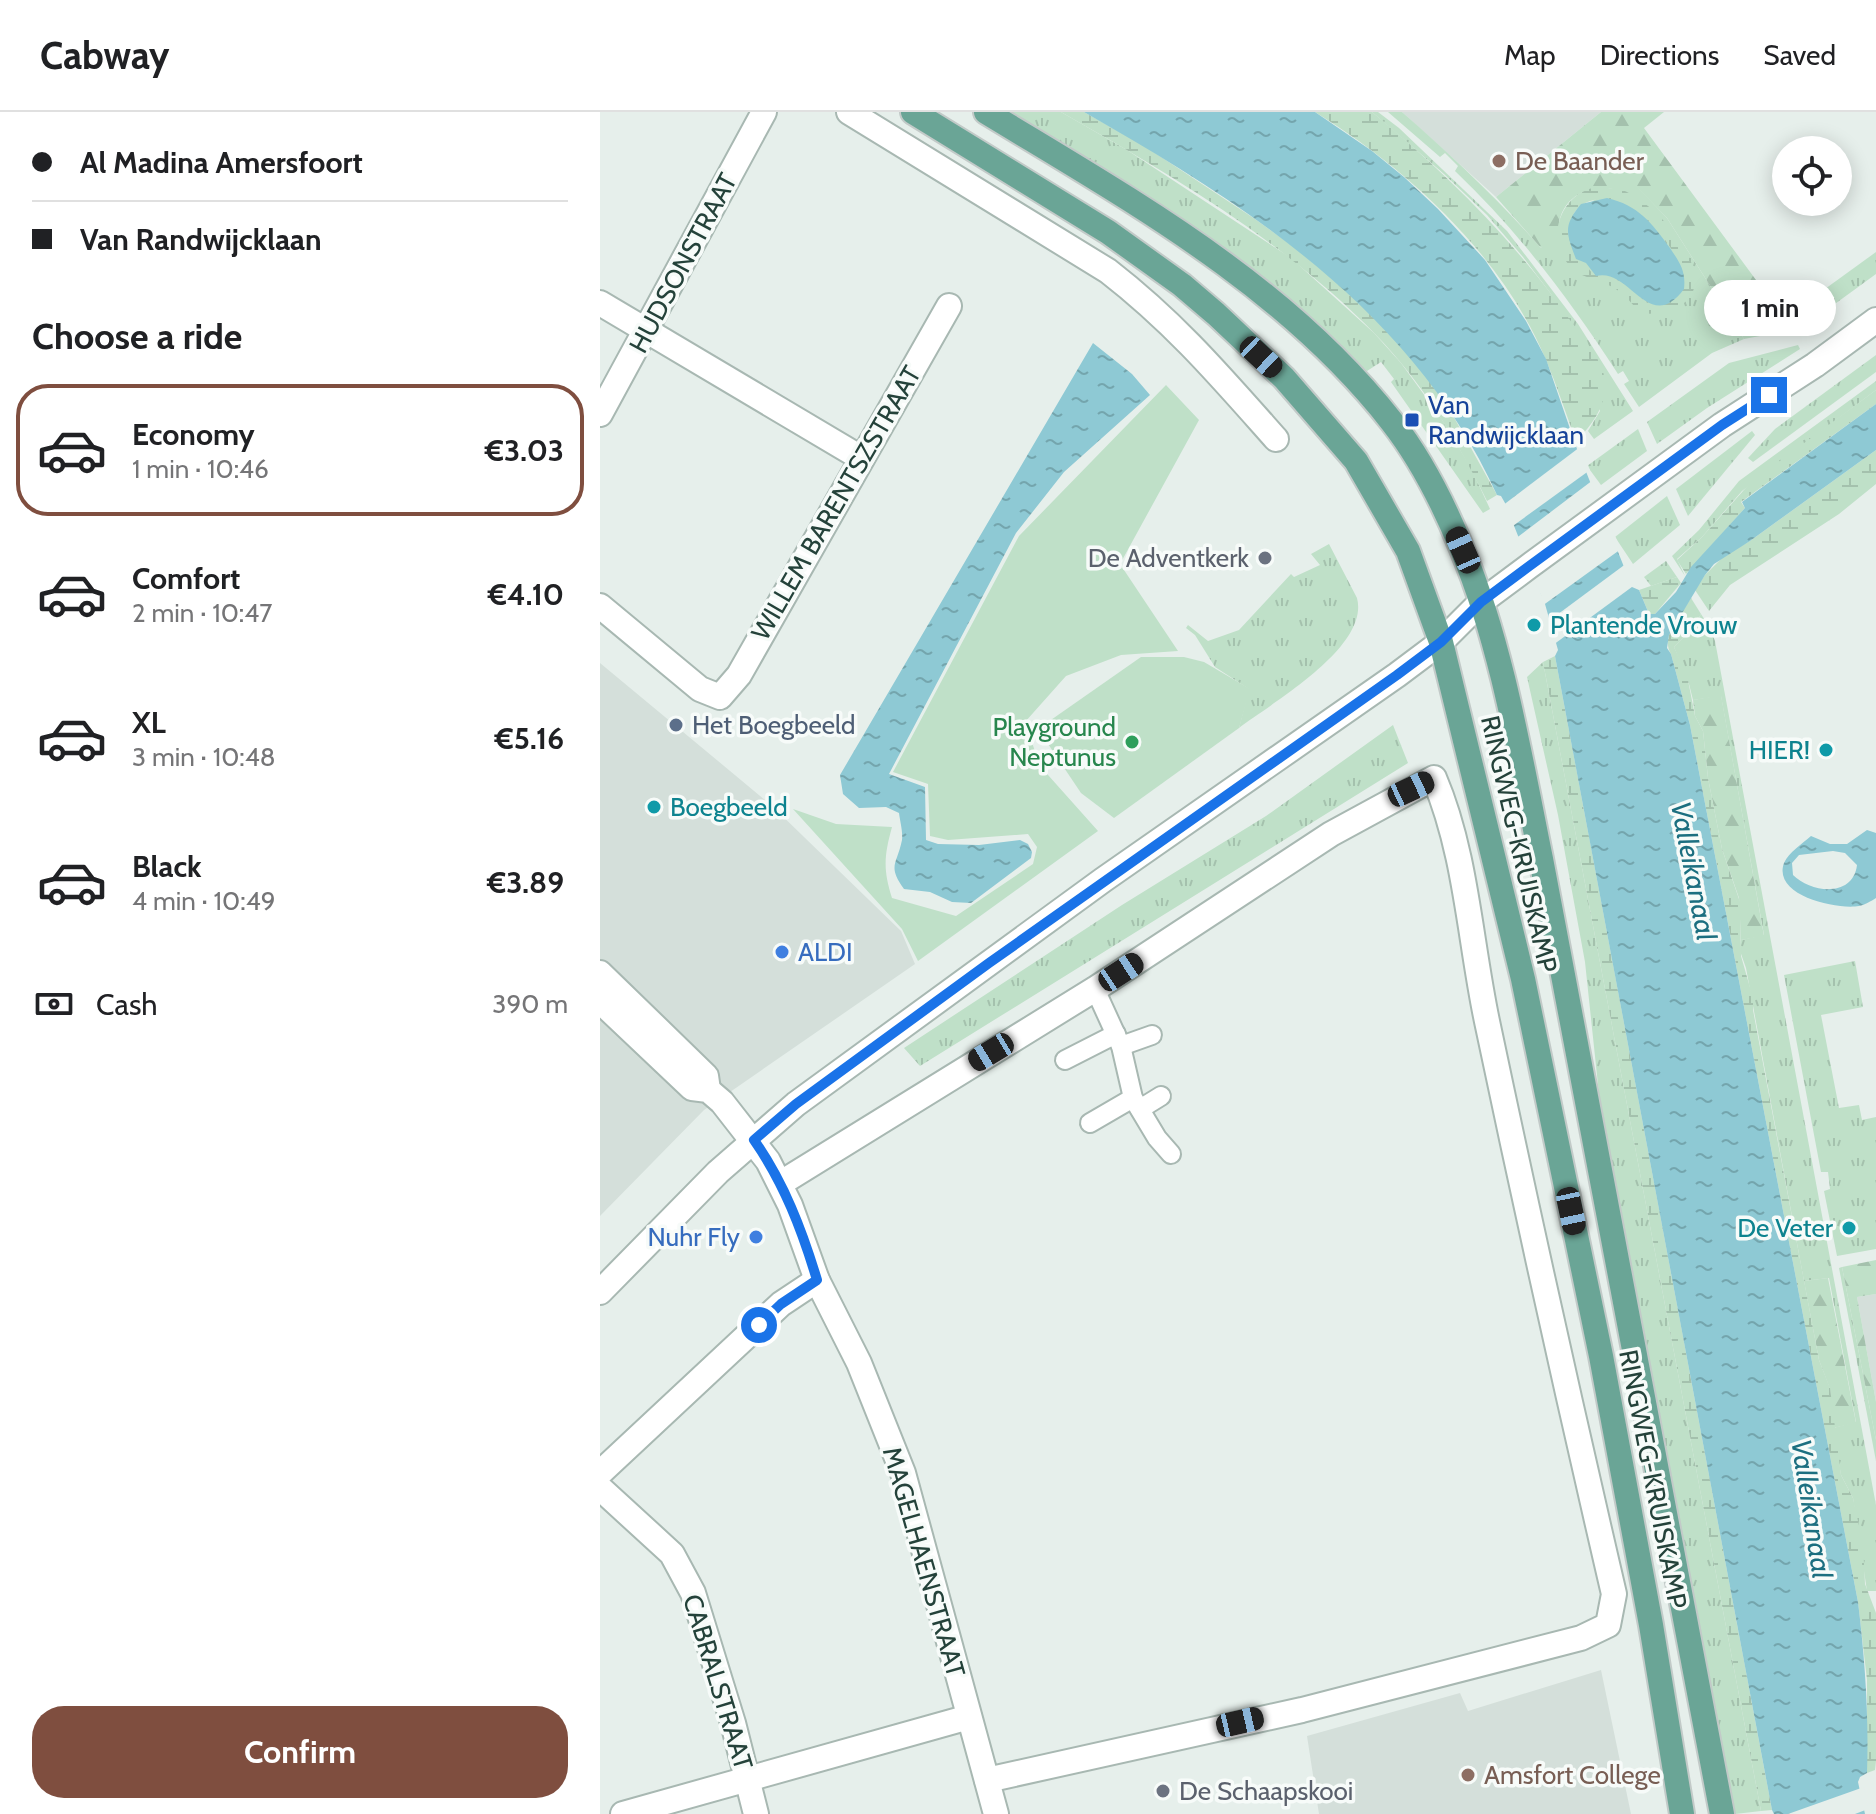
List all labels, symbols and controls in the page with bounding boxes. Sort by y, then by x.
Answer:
text: Cabway [40,32,170,79]
text: Map [1504,38,1556,72]
text: Directions [1600,38,1719,72]
text: Saved [1763,38,1836,72]
map controls [1772,136,1852,216]
button: locate [1772,136,1852,216]
text: Al Madina Amersfoort [80,144,363,181]
place label: De Baander [1515,145,1645,177]
marker: De Baander [1490,152,1508,170]
street label: HUDSONSTRAAT [622,168,744,358]
text: Van Randwijcklaan [80,221,322,258]
callout: 1 min [1703,279,1835,335]
text: 1 min [1741,292,1799,324]
text: Choose a ride [32,314,242,358]
car [1235,332,1287,382]
street label: WILLEM BARENTSZSTRAAT [744,360,928,646]
route end [1751,377,1787,413]
place label: Van Randwijcklaan [1428,389,1584,451]
marker: Van Randwijcklaan [1403,411,1421,429]
icon: car [36,414,108,486]
text: Economy [132,416,255,453]
text: €3.03 [485,432,564,469]
text: 1 min · 10:46 [132,453,269,485]
car [1442,523,1484,577]
place label: De Adventkerk [1088,542,1249,574]
marker: De Adventkerk [1256,549,1274,567]
icon: car [36,558,108,630]
text: Comfort [132,560,240,597]
text: €4.10 [488,576,564,613]
text: 2 min · 10:47 [132,597,272,629]
place label: Plantende Vrouw [1550,609,1738,641]
marker: Plantende Vrouw [1525,616,1543,634]
icon: car [36,702,108,774]
text: XL [132,704,166,741]
place label: Het Boegbeeld [692,709,856,741]
place label: Playground Neptunus [992,711,1116,773]
street label: RINGWEG-KRUISKAMP [1474,712,1564,976]
marker: Het Boegbeeld [667,716,685,734]
text: €5.16 [495,720,564,757]
marker: Playground Neptunus [1123,733,1141,751]
place label: HIER! [1749,734,1810,766]
text: 3 min · 10:48 [132,741,275,773]
marker: HIER! [1817,741,1835,759]
car [1384,768,1438,810]
place label: Boegbeeld [670,791,788,823]
marker: Boegbeeld [645,798,663,816]
water label: Valleikanaal [1664,799,1724,944]
icon: car [36,846,108,918]
text: Black [132,848,202,885]
text: €3.89 [487,864,564,901]
text: 4 min · 10:49 [132,885,275,917]
place label: ALDI [798,936,853,968]
marker: ALDI [773,943,791,961]
car [1094,949,1148,995]
icon: cash [32,982,76,1026]
text: Cash [96,986,158,1023]
text: 390 m [492,988,568,1020]
car [964,1029,1018,1075]
car [1554,1185,1588,1237]
place label: De Veter [1737,1212,1834,1244]
marker: De Veter [1840,1219,1858,1237]
place label: Nuhr Fly [648,1221,740,1253]
marker: Nuhr Fly [747,1228,765,1246]
route start [741,1307,777,1343]
street label: RINGWEG-KRUISKAMP [1612,1347,1694,1611]
water label: Valleikanaal [1784,1437,1840,1581]
street label: MAGELHAENSTRAAT [876,1443,972,1681]
street label: CABRALSTRAAT [676,1591,760,1774]
car [1214,1705,1266,1739]
button: Confirm [32,1706,568,1798]
place label: Amsfort College [1484,1759,1661,1791]
marker: Amsfort College [1459,1766,1477,1784]
place label: De Schaapskooi [1179,1775,1353,1807]
marker: De Schaapskooi [1154,1782,1172,1800]

